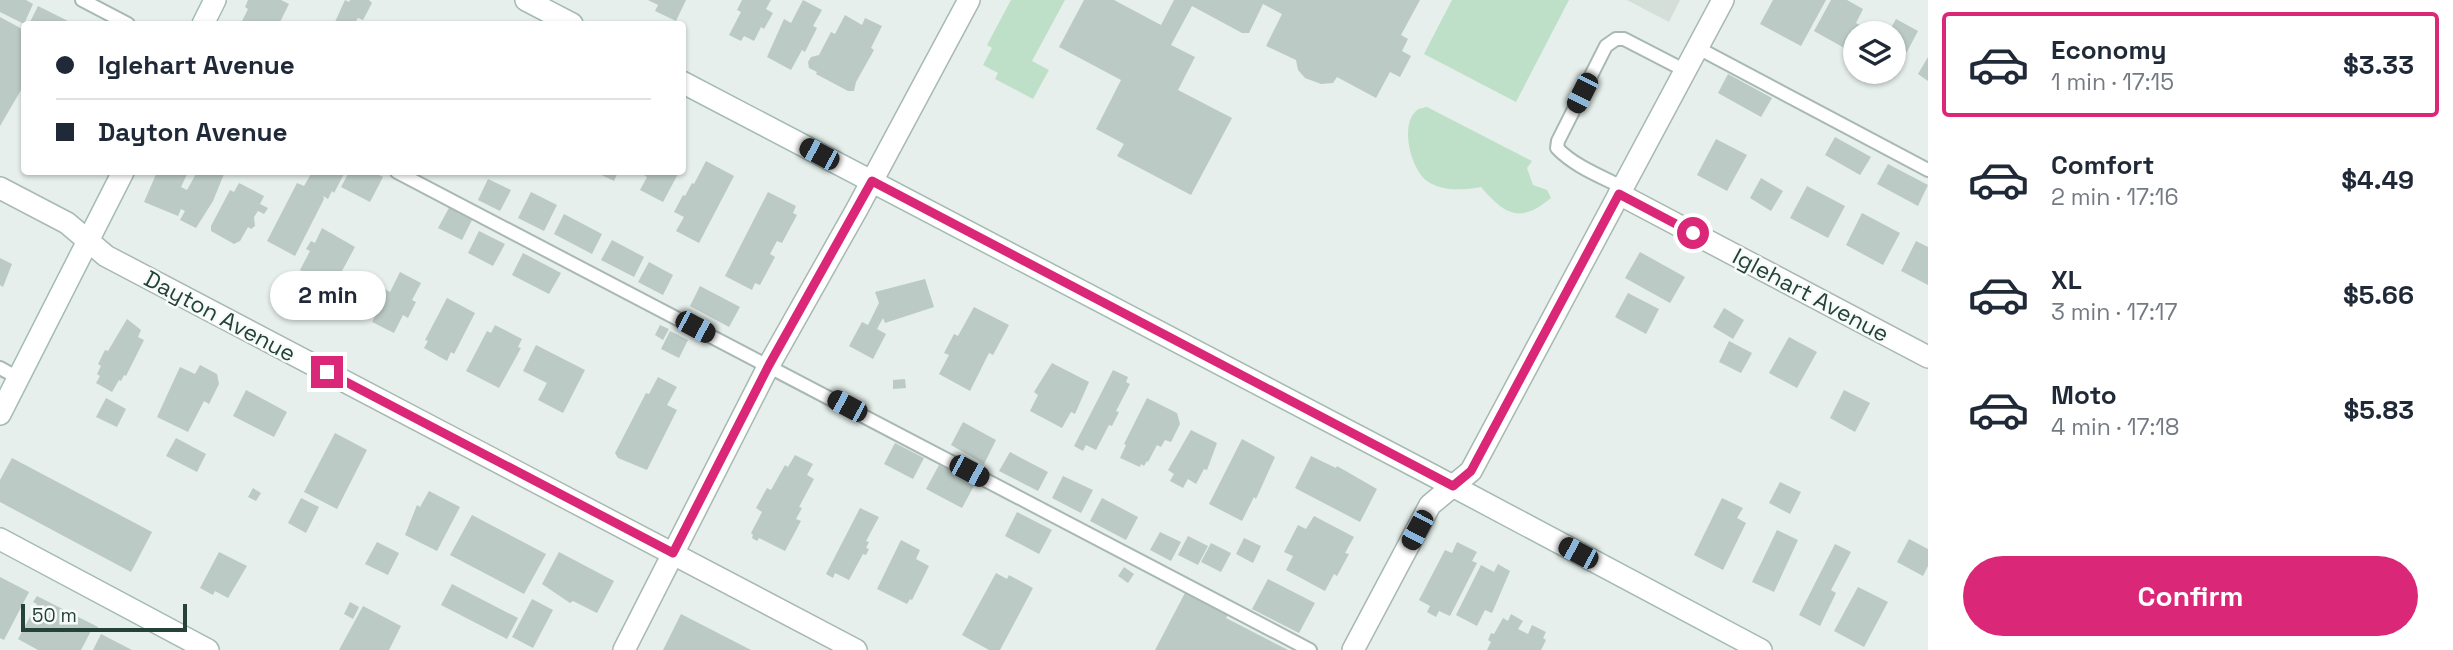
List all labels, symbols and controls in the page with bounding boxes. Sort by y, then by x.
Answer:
map controls [1843,21,1906,84]
button: layers [1843,21,1906,84]
icon: car [1967,33,2030,96]
text: Economy [2051,33,2167,67]
text: Iglehart Avenue [98,48,295,82]
text: $3.33 [2343,48,2414,82]
text: 1 min · 17:15 [2051,67,2174,97]
car [1564,70,1601,116]
text: Dayton Avenue [98,115,288,149]
car [796,135,843,173]
icon: car [1967,148,2030,211]
text: Comfort [2051,148,2154,182]
text: $4.49 [2341,163,2414,197]
text: 2 min · 17:16 [2051,182,2179,212]
route start [1677,217,1709,249]
street label: Iglehart Avenue [1728,241,1894,349]
street label: Dayton Avenue [139,263,301,369]
icon: car [1967,263,2030,326]
text: XL [2051,263,2082,297]
callout: 2 min [269,270,385,320]
text: $5.66 [2343,278,2414,312]
text: 2 min [298,280,358,310]
text: 3 min · 17:17 [2051,297,2177,327]
car [672,308,719,346]
route end [311,356,343,388]
icon: car [1967,378,2030,441]
text: Moto [2051,378,2117,412]
car [824,387,871,425]
text: $5.83 [2343,393,2414,427]
text: 4 min · 17:18 [2051,412,2179,442]
car [946,452,993,490]
car [1398,507,1437,553]
car [1555,534,1602,572]
button: Confirm [1963,556,2418,636]
scale bar [21,601,187,633]
text: 50 m [32,603,77,628]

